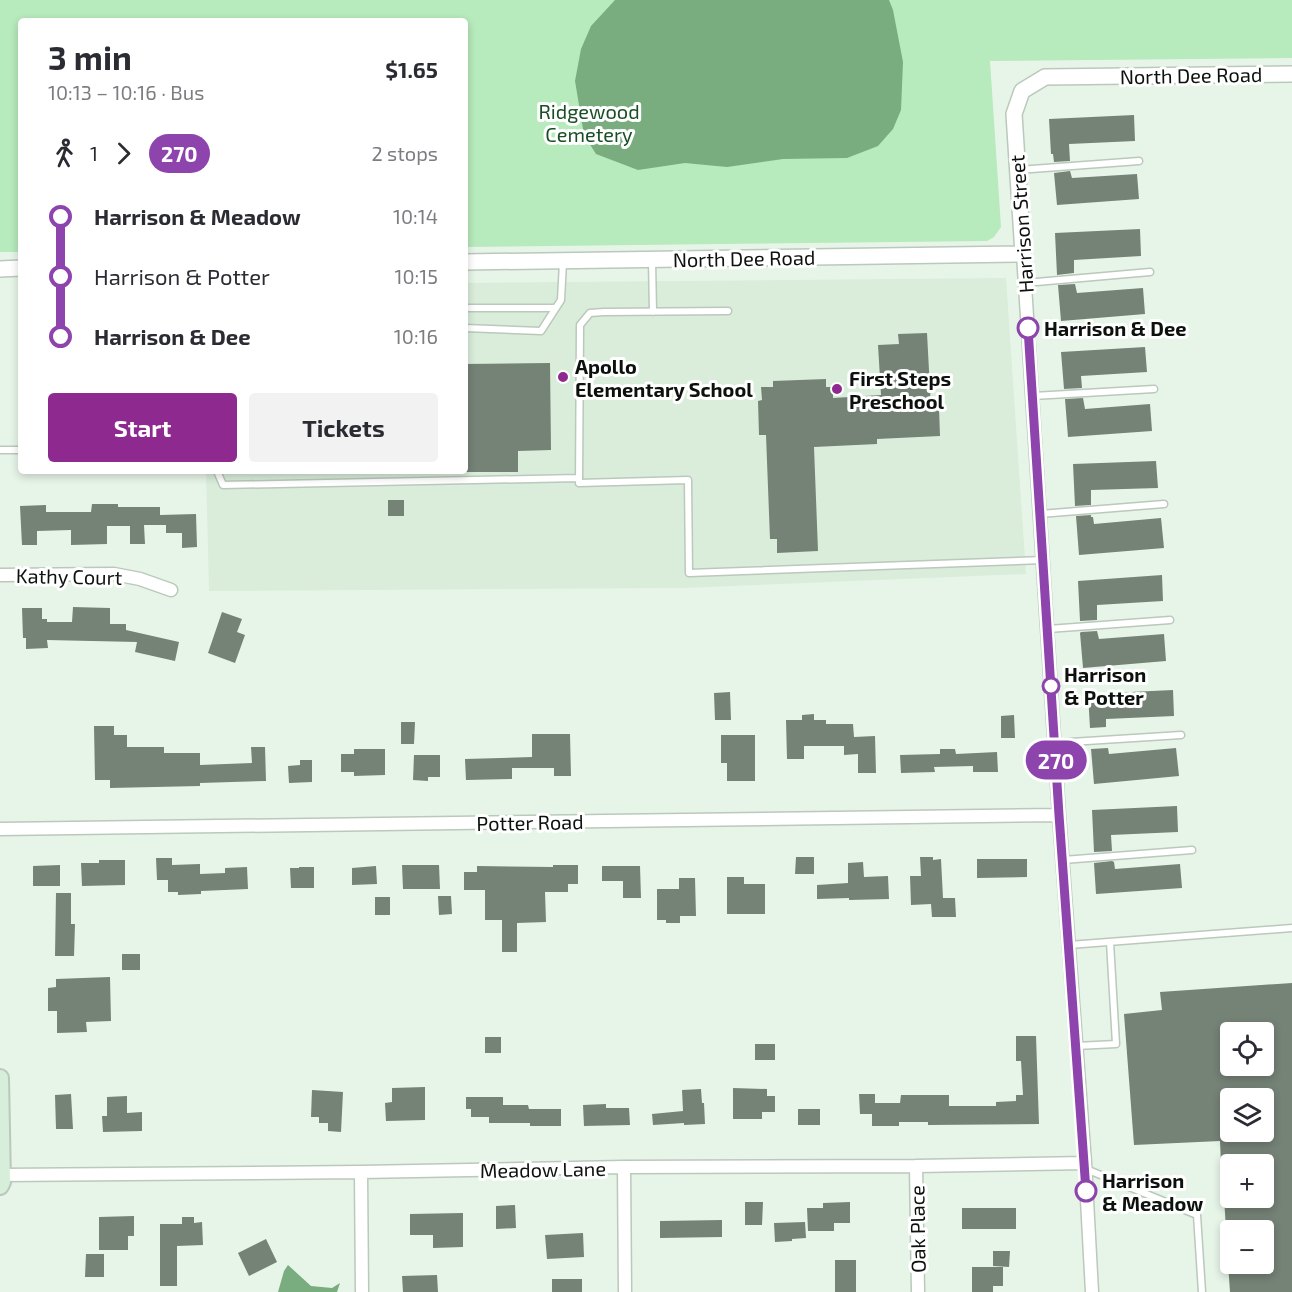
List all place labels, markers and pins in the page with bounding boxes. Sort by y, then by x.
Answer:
place label: Harrison & Dee [1044,316,1186,340]
marker: Harrison & Dee [1017,317,1039,339]
place label: Apollo Elementary School [575,354,753,402]
place label: First Steps Preschool [849,366,951,413]
marker: Apollo Elementary School [556,370,570,384]
marker: First Steps Preschool [830,382,844,396]
place label: Harrison & Potter [1064,662,1146,709]
marker: Harrison & Potter [1042,677,1060,695]
place label: Harrison & Meadow [1102,1168,1203,1215]
marker: Harrison & Meadow [1075,1180,1097,1202]

